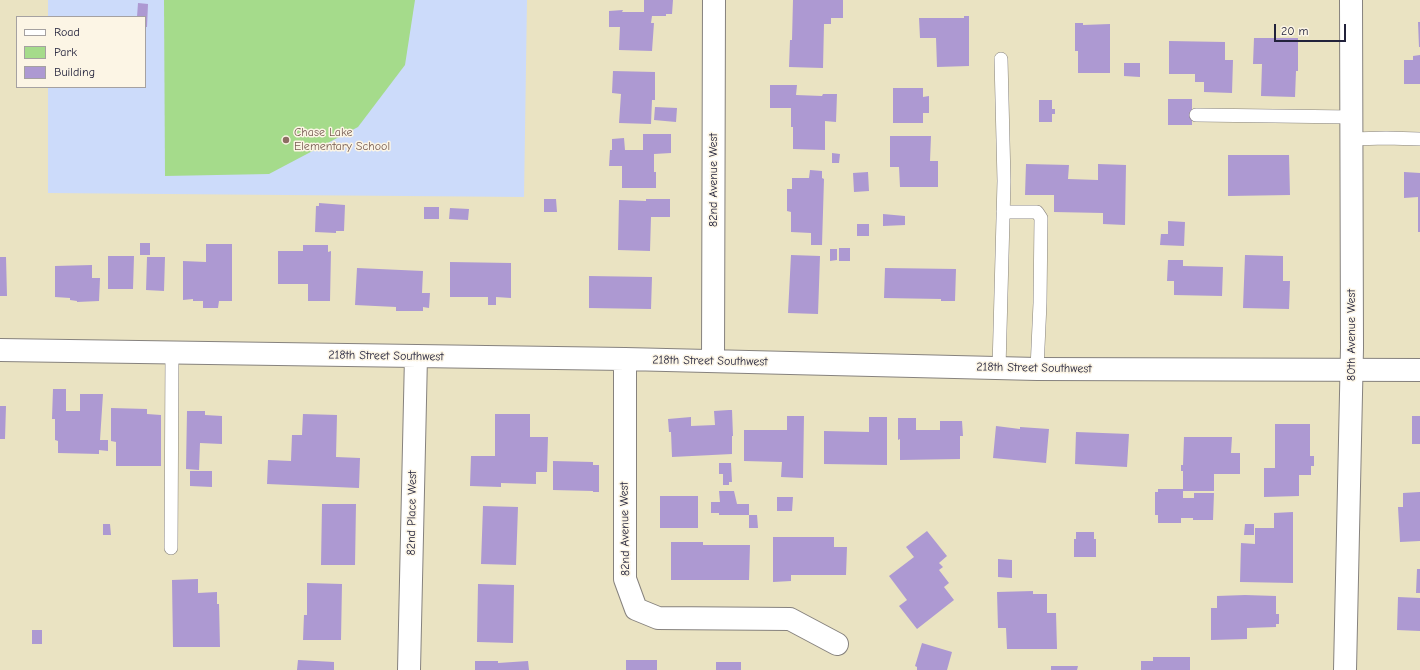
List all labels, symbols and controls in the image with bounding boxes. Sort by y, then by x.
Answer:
legend [16,16,146,88]
scale bar [1276,16,1348,42]
text: 20 m [1281,24,1309,38]
text: Road [54,25,80,39]
text: Park [54,45,77,59]
text: Building [54,65,95,79]
place label: Chase Lake Elementary School [294,126,390,154]
street label: 82nd Avenue West [707,133,721,227]
marker: Chase Lake Elementary School [281,135,291,145]
street label: 80th Avenue West [1345,289,1359,381]
street label: 218th Street Southwest [328,348,444,364]
street label: 218th Street Southwest [652,353,768,369]
street label: 218th Street Southwest [976,360,1092,376]
street label: 82nd Place West [404,470,420,556]
street label: 82nd Avenue West [617,482,633,576]

